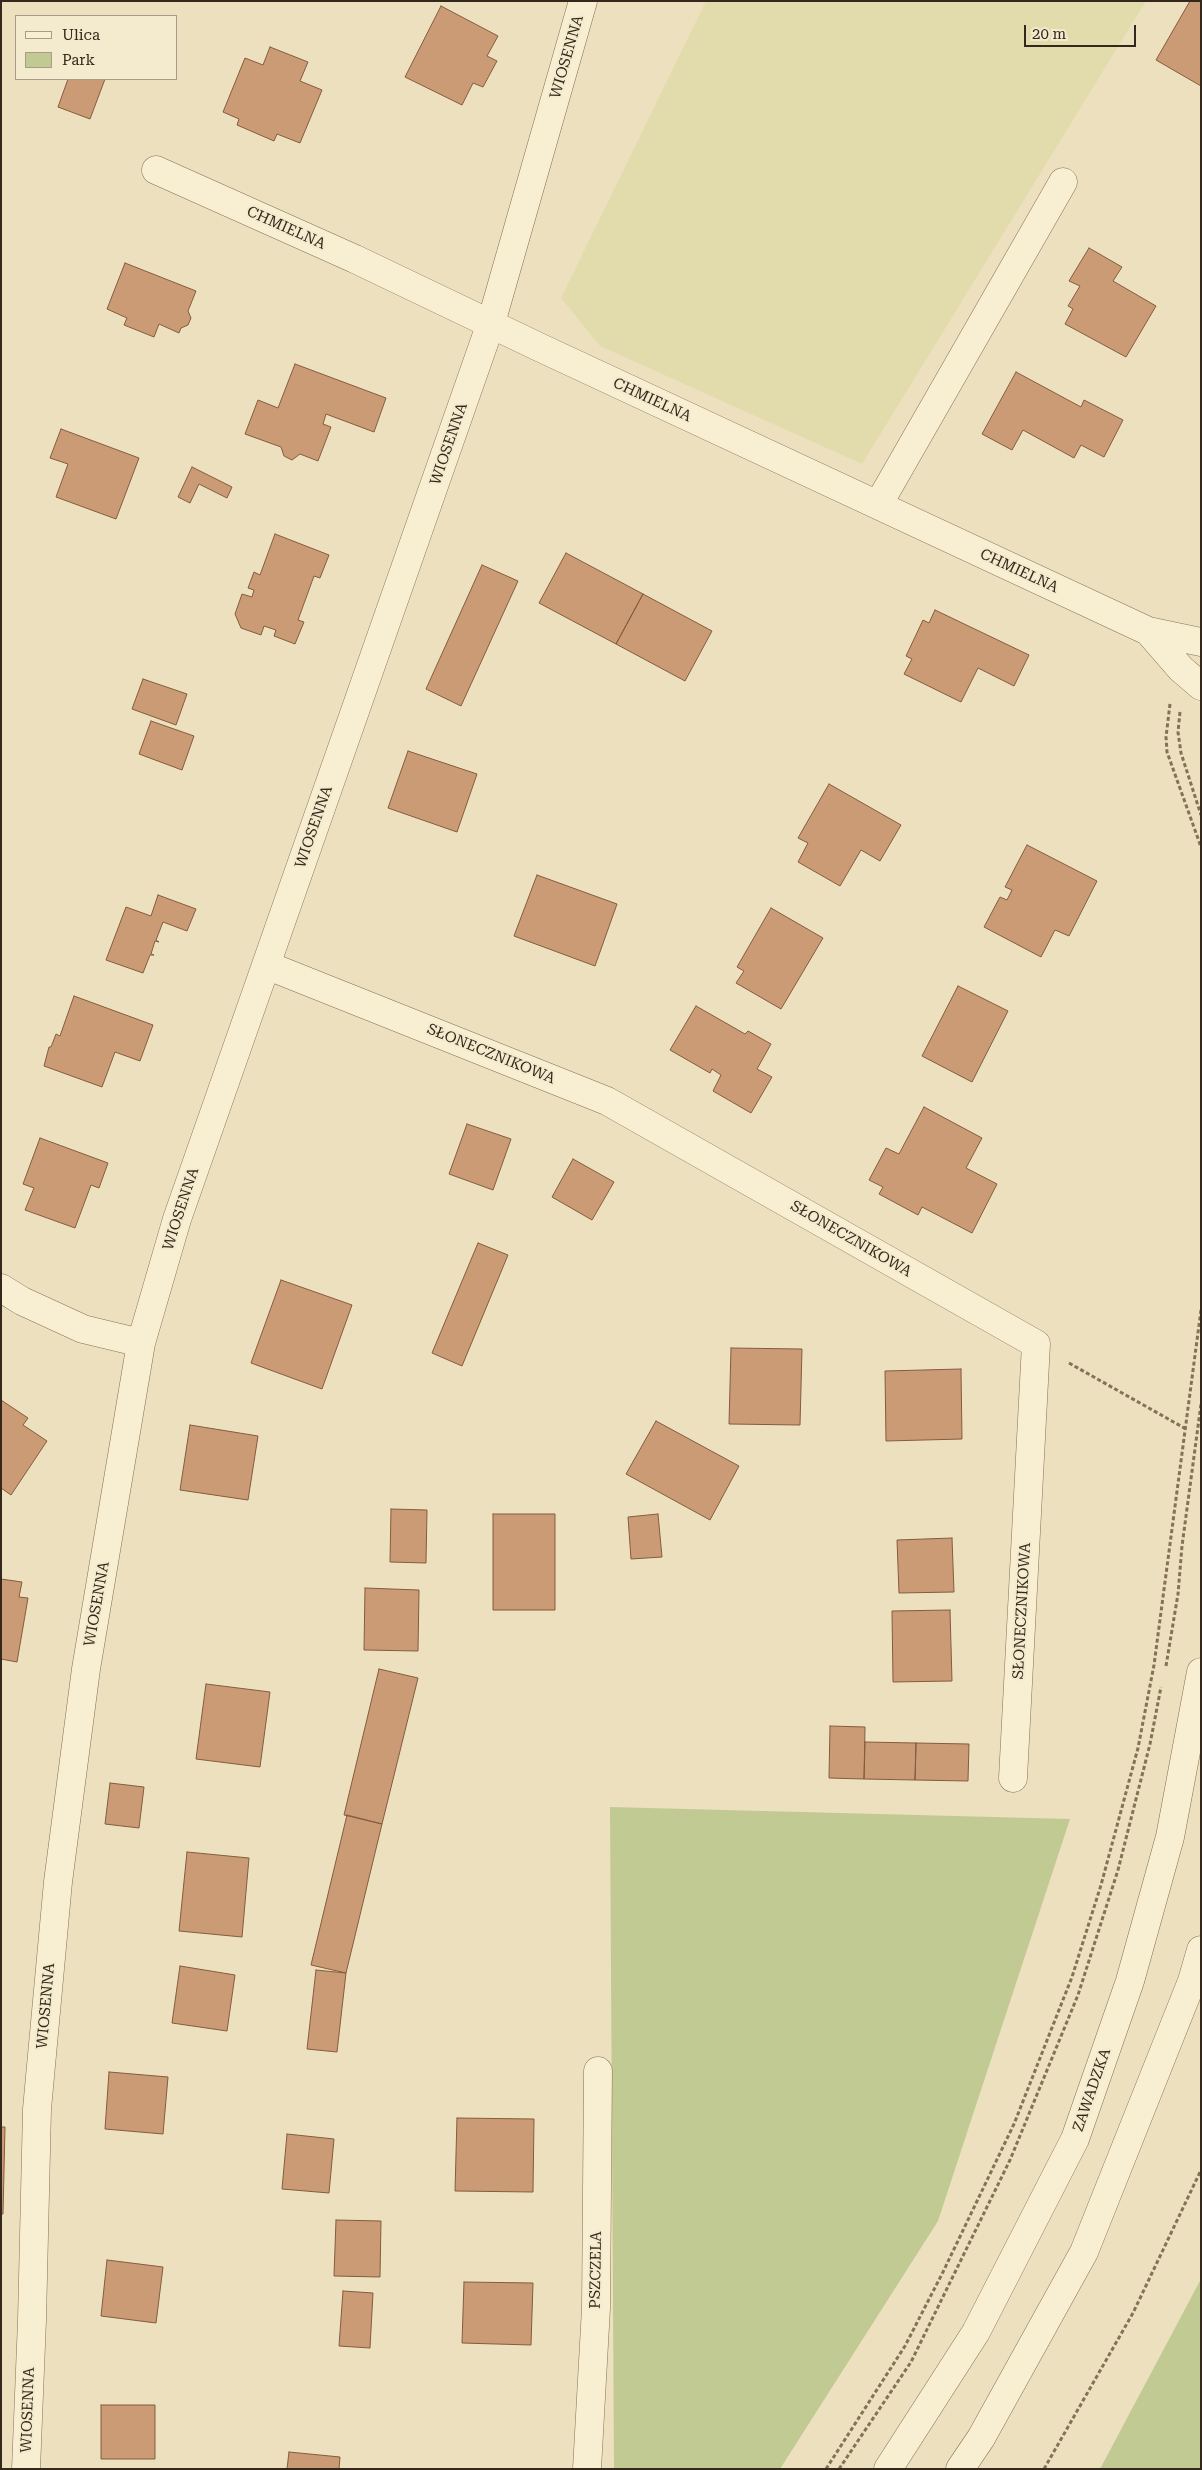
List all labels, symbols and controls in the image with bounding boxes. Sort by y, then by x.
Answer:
street label: WIOSENNA [547,13,587,101]
legend [15,15,178,80]
scale bar [1027,15,1140,47]
text: 20 m [1032,25,1066,43]
text: Ulica [62,26,100,44]
text: Park [62,51,95,69]
street label: CHMIELNA [244,203,328,253]
street label: CHMIELNA [610,374,694,426]
street label: WIOSENNA [426,400,472,488]
street label: CHMIELNA [977,545,1061,597]
street label: WIOSENNA [291,783,337,871]
street label: SŁONECZNIKOWA [424,1020,558,1088]
street label: WIOSENNA [159,1165,203,1253]
street label: SŁONECZNIKOWA [787,1197,915,1281]
street label: SŁONECZNIKOWA [1009,1542,1035,1680]
street label: WIOSENNA [81,1560,113,1648]
street label: WIOSENNA [33,1962,59,2050]
street label: ZAWADZKA [1069,2046,1115,2134]
street label: PSZCZELA [586,2231,606,2309]
street label: WIOSENNA [18,2367,38,2453]

